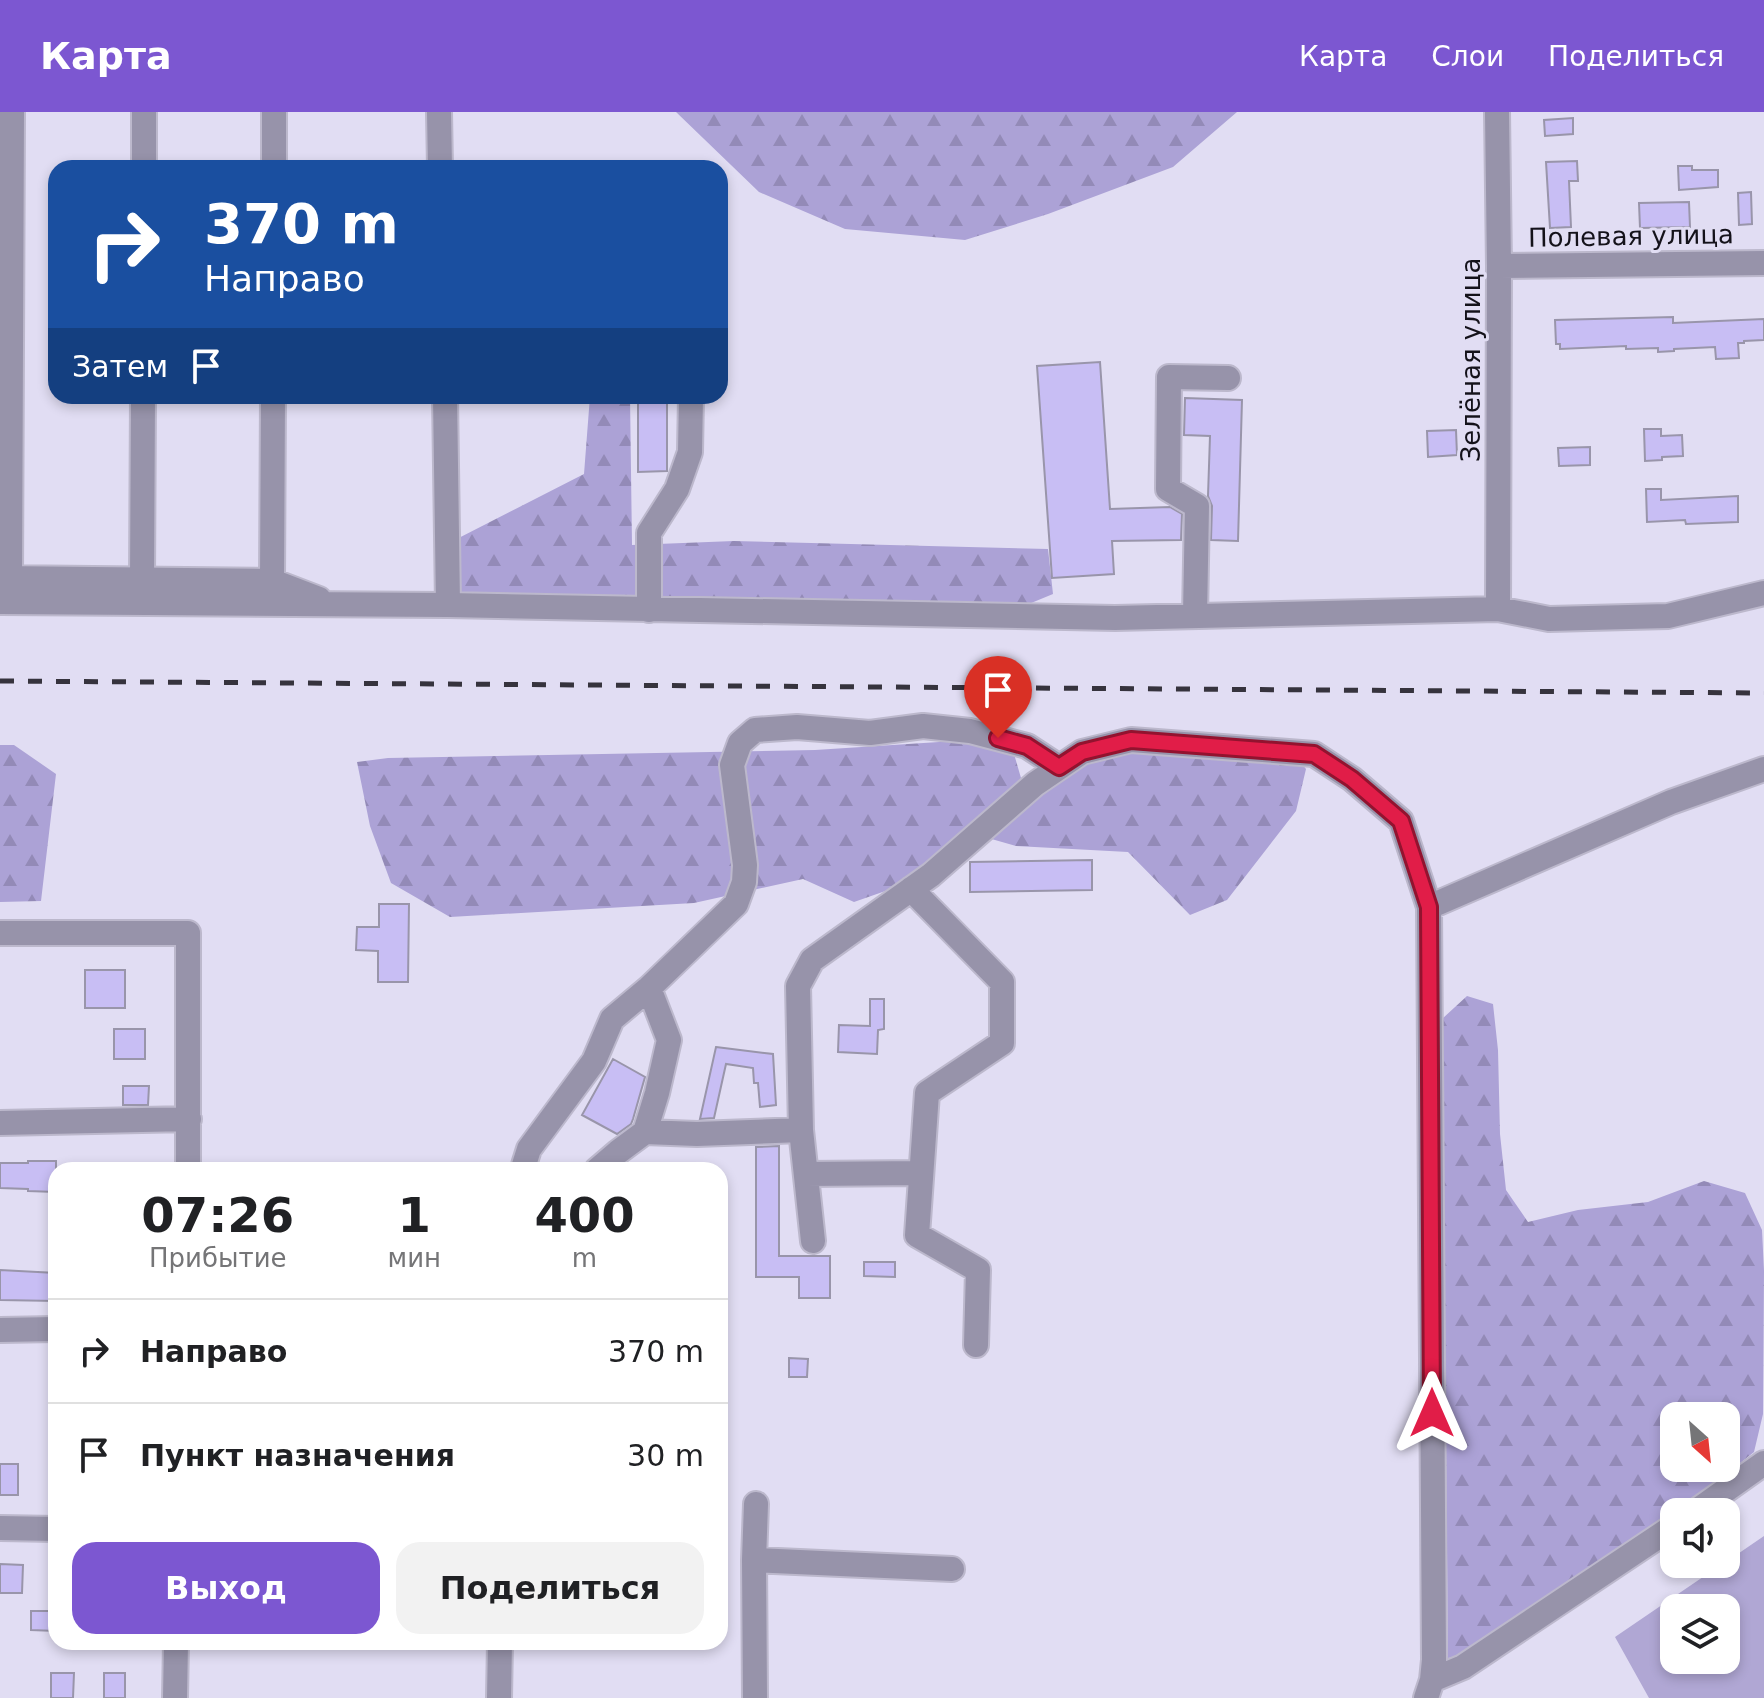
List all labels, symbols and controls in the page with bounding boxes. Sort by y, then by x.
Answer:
text: Карта [40,34,172,78]
text: Карта [1299,40,1387,73]
text: Слои [1431,40,1504,73]
text: Поделиться [1548,40,1724,73]
text: 370 m [204,191,399,256]
icon: right [72,192,176,296]
street label: Полевая улица [1528,219,1734,253]
text: Направо [204,258,365,299]
street label: Зелёная улица [1456,258,1486,462]
icon: arrive [184,344,228,388]
text: Затем [72,349,168,384]
pin [964,656,1032,738]
icon: arrive [976,668,1020,712]
text: 07:26 [141,1187,294,1243]
text: 1 [398,1187,431,1243]
text: 400 [534,1187,635,1243]
text: Прибытие [149,1243,287,1273]
text: мин [388,1243,441,1273]
text: m [572,1243,597,1273]
icon: right [72,1329,116,1373]
text: Направо [140,1334,287,1369]
text: 370 m [608,1334,704,1369]
position arrow [1390,1371,1474,1455]
north arrow [1660,1402,1740,1482]
map controls [1660,1402,1740,1674]
icon: arrive [72,1433,116,1477]
text: Пункт назначения [140,1438,455,1473]
text: 30 m [627,1438,704,1473]
button: sound [1660,1498,1740,1578]
button: Выход [72,1542,380,1634]
button: Поделиться [396,1542,704,1634]
button: layers [1660,1594,1740,1674]

